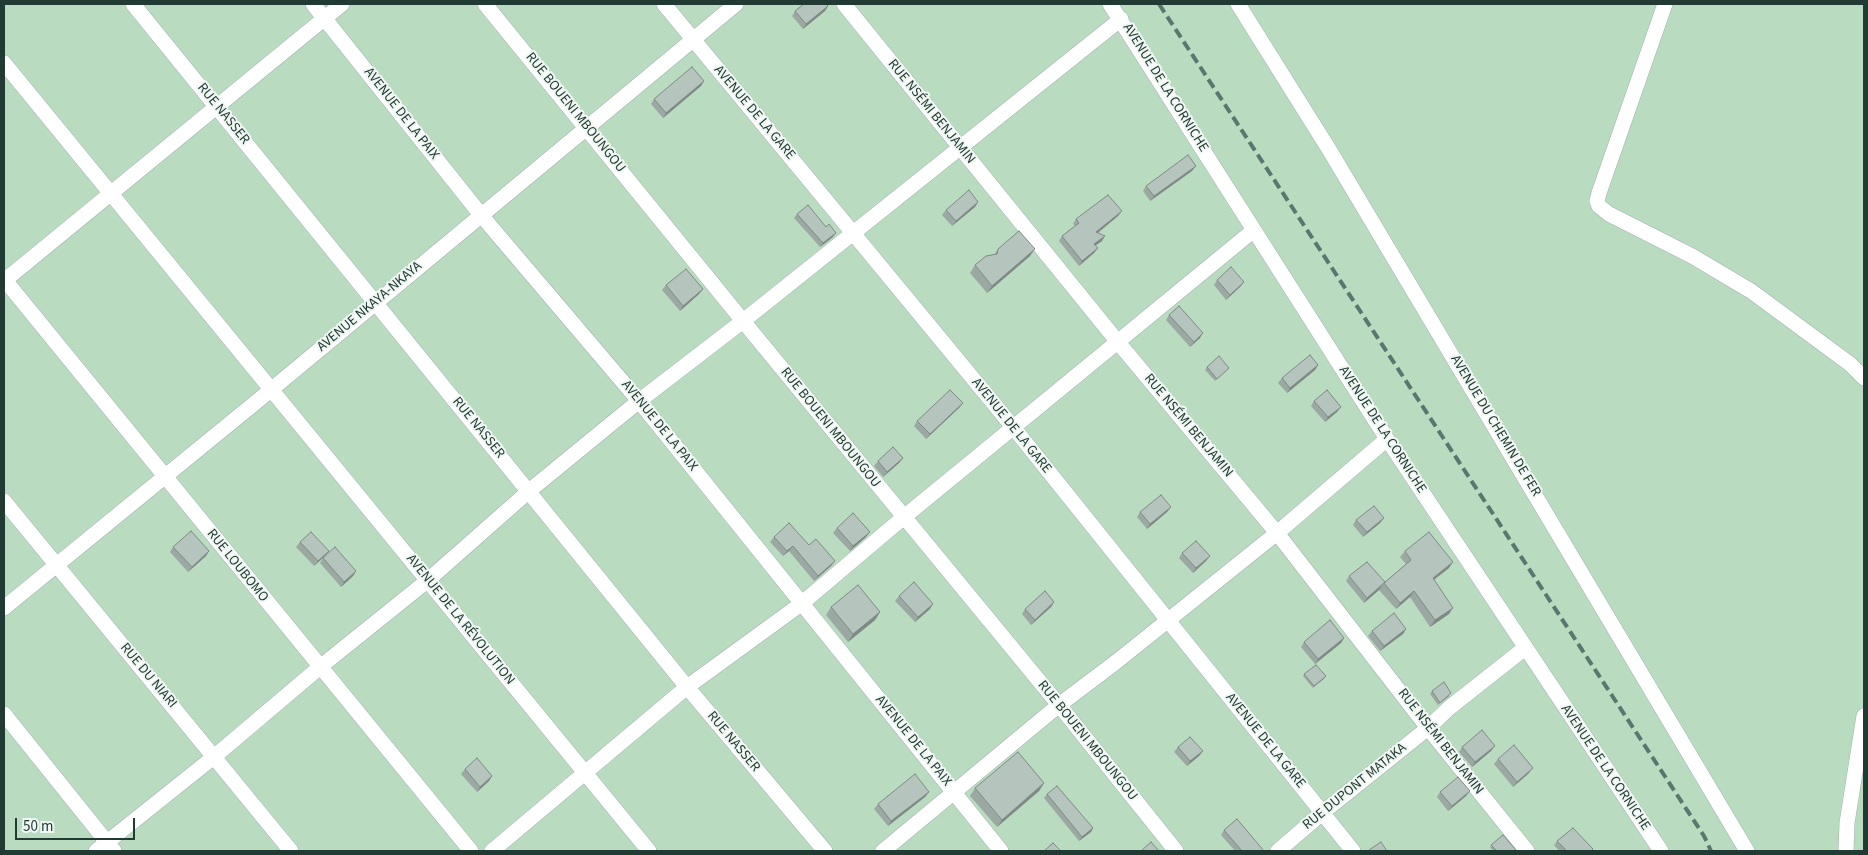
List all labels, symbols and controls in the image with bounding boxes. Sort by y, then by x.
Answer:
street label: AVENUE DE LA CORNICHE [1119,21,1211,155]
street label: RUE BOUENI MBOUNGOU [521,50,629,176]
street label: RUE NSÉMI BENJAMIN [884,56,978,168]
street label: AVENUE DE LA GARE [710,62,798,164]
street label: AVENUE DE LA PAIX [360,65,442,163]
street label: RUE NASSER [193,80,253,148]
street label: AVENUE NKAYA-NKAYA [314,258,426,356]
street label: AVENUE DU CHEMIN DE FER [1446,352,1544,500]
street label: AVENUE DE LA CORNICHE [1335,363,1429,497]
street label: RUE BOUENI MBOUNGOU [776,365,884,491]
street label: RUE NSÉMI BENJAMIN [1140,371,1236,481]
street label: AVENUE DE LA GARE [967,375,1055,477]
street label: AVENUE DE LA PAIX [617,377,701,475]
street label: RUE NASSER [448,394,508,462]
street label: RUE LOUBOMO [202,526,272,606]
street label: AVENUE DE LA RÉVOLUTION [402,551,518,689]
street label: RUE DU NIARI [116,640,180,712]
street label: RUE BOUENI MBOUNGOU [1033,678,1141,804]
street label: RUE NSÉMI BENJAMIN [1393,686,1487,798]
street label: AVENUE DE LA GARE [1221,690,1309,792]
street label: AVENUE DE LA PAIX [871,692,955,790]
street label: AVENUE DE LA CORNICHE [1557,702,1653,834]
street label: RUE NASSER [703,708,763,776]
street label: RUE DUPONT MATAKA [1300,740,1410,834]
scale bar [18,808,138,840]
text: 50 m [23,816,53,837]

